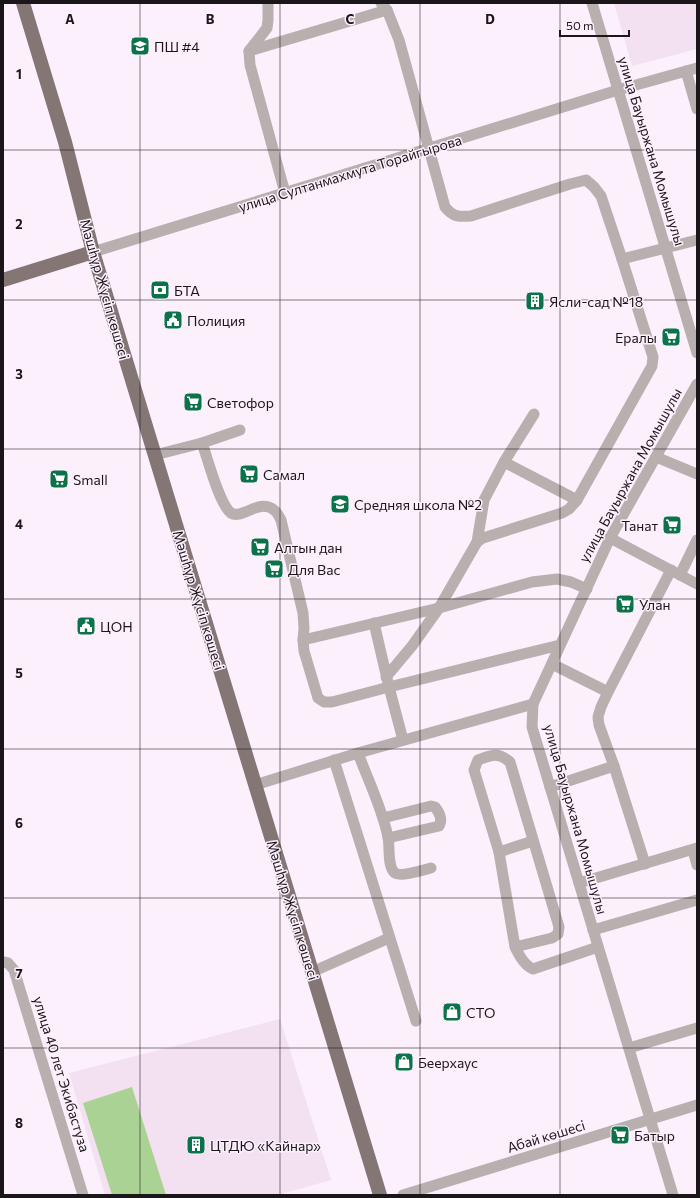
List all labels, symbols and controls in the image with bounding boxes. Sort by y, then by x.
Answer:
text: A [65,11,75,27]
text: B [206,11,215,27]
text: C [346,11,355,27]
text: D [485,11,495,27]
scale bar [560,12,629,38]
text: 50 m [566,18,594,32]
school or university icon: ПШ #4 [129,35,151,57]
place label: ПШ #4 [154,38,200,55]
street label: улица Бауыржана Момышулы [615,54,689,248]
text: 1 [16,66,22,82]
street label: улица Султанмахмута Торайгырова [236,131,464,215]
text: 2 [15,216,23,232]
street label: Мәшһүр Жүсіп көшесі [77,217,133,361]
bank icon: БТА [149,279,171,301]
place label: БТА [174,282,200,299]
building icon: Ясли-сад №18 [524,290,546,312]
place label: Ясли-сад №18 [549,293,643,310]
public building icon: Полиция [162,309,184,331]
place label: Полиция [187,312,245,329]
supermarket icon: Ералы [660,326,682,348]
place label: Ералы [615,329,657,346]
text: 3 [15,366,23,382]
street label: улица Бауыржана Момышулы [575,385,685,565]
supermarket icon: Светофор [182,391,204,413]
place label: Светофор [207,394,274,411]
supermarket icon: Самал [238,463,260,485]
place label: Самал [263,466,305,483]
supermarket icon: Small [48,468,70,490]
place label: Small [73,471,108,488]
school or university icon: Средняя школа №2 [329,493,351,515]
place label: Средняя школа №2 [354,496,482,513]
supermarket icon: Танат [661,514,683,536]
text: 4 [15,516,23,532]
place label: Танат [621,517,658,534]
street label: Мәшһүр Жүсіп көшесі [170,528,228,672]
supermarket icon: Алтын дан [249,536,271,558]
place label: Алтын дан [274,539,343,556]
supermarket icon: Для Вас [263,558,285,580]
place label: Для Вас [288,561,340,578]
supermarket icon: Улан [614,593,636,615]
place label: Улан [639,596,670,613]
public building icon: ЦОН [75,615,97,637]
place label: ЦОН [100,618,133,635]
text: 5 [15,665,23,681]
street label: улица Бауыржана Момышулы [541,722,611,916]
text: 6 [15,815,23,831]
street label: Мәшһүр Жүсіп көшесі [264,838,322,982]
text: 7 [15,965,23,981]
street label: улица 40 лет Экибастуза [30,994,94,1154]
shop icon: СТО [441,1001,463,1023]
place label: СТО [466,1004,496,1021]
shop icon: Беерхаус [393,1051,415,1073]
place label: Беерхаус [418,1054,478,1071]
text: 8 [15,1115,23,1131]
street label: Абай көшесі [505,1116,587,1156]
supermarket icon: Батыр [609,1124,631,1146]
place label: Батыр [634,1127,675,1144]
building icon: ЦТДЮ «Кайнар» [185,1134,207,1156]
place label: ЦТДЮ «Кайнар» [210,1137,321,1154]

